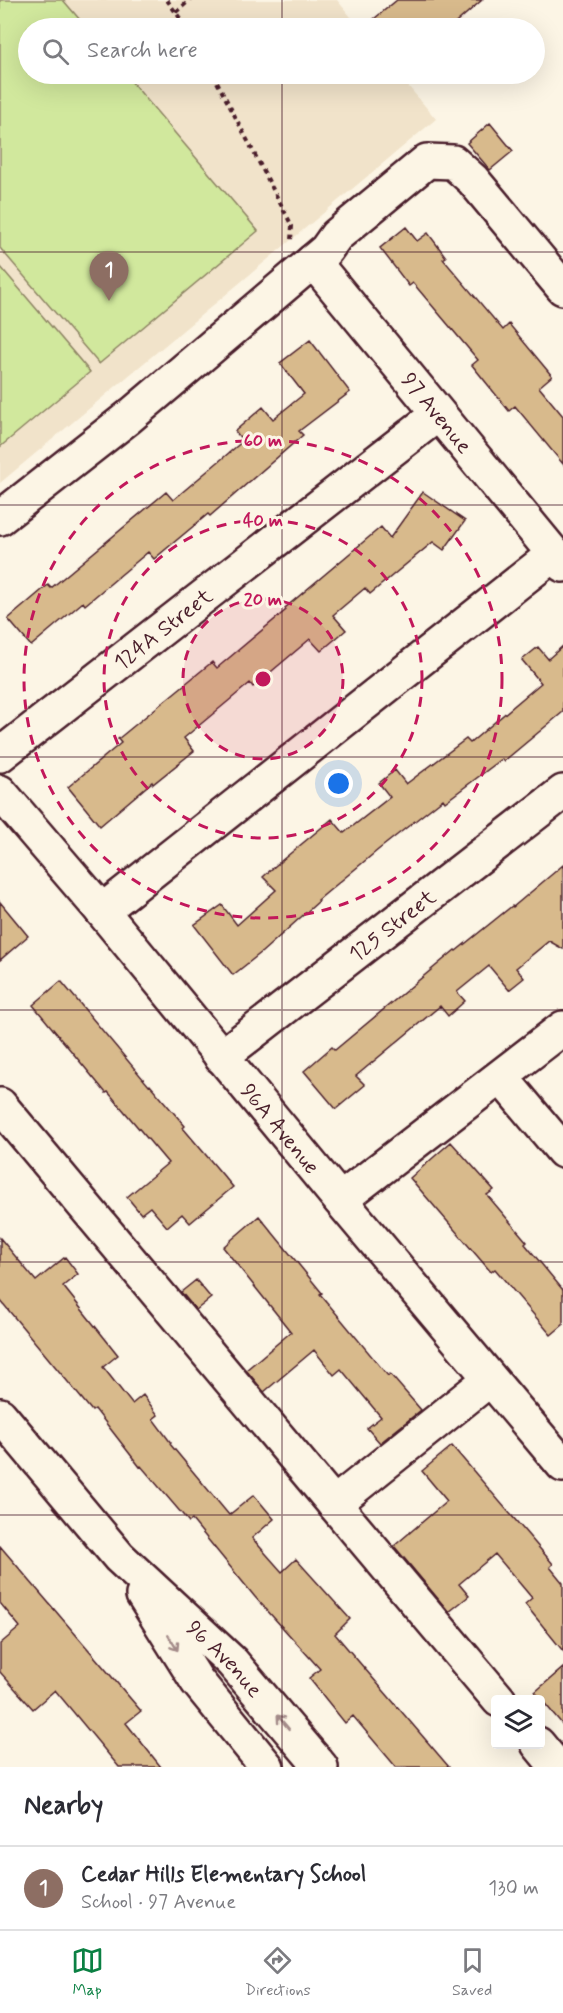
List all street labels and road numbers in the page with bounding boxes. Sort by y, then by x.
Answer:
street label: 97 Avenue [394,367,478,460]
street label: 124A Street [109,583,219,677]
street label: 125 Street [344,884,442,969]
street label: 96A Avenue [234,1078,325,1181]
street label: 96 Avenue [180,1615,268,1704]

